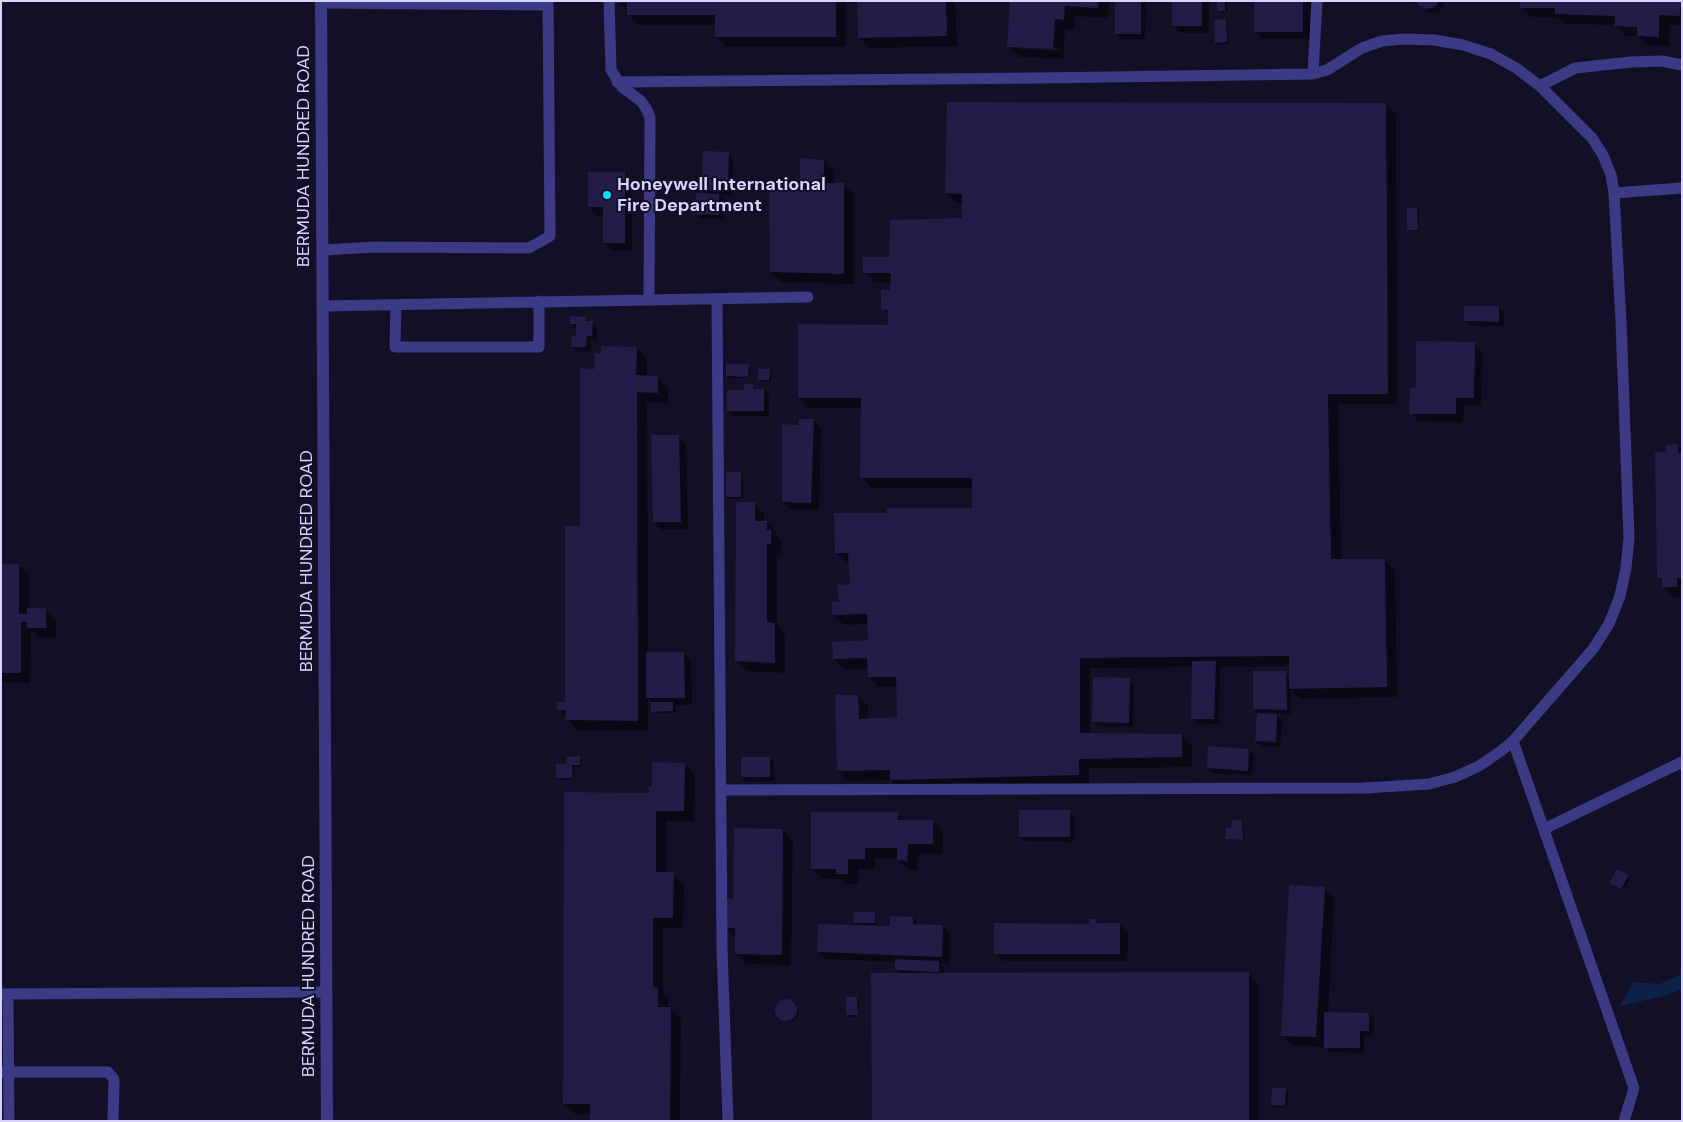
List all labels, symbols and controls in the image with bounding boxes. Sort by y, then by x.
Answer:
street label: BERMUDA HUNDRED ROAD [293,45,315,267]
place label: Honeywell International Fire Department [617,174,826,216]
marker: Honeywell International Fire Department [601,189,613,201]
street label: BERMUDA HUNDRED ROAD [296,450,318,672]
street label: BERMUDA HUNDRED ROAD [298,855,320,1077]

